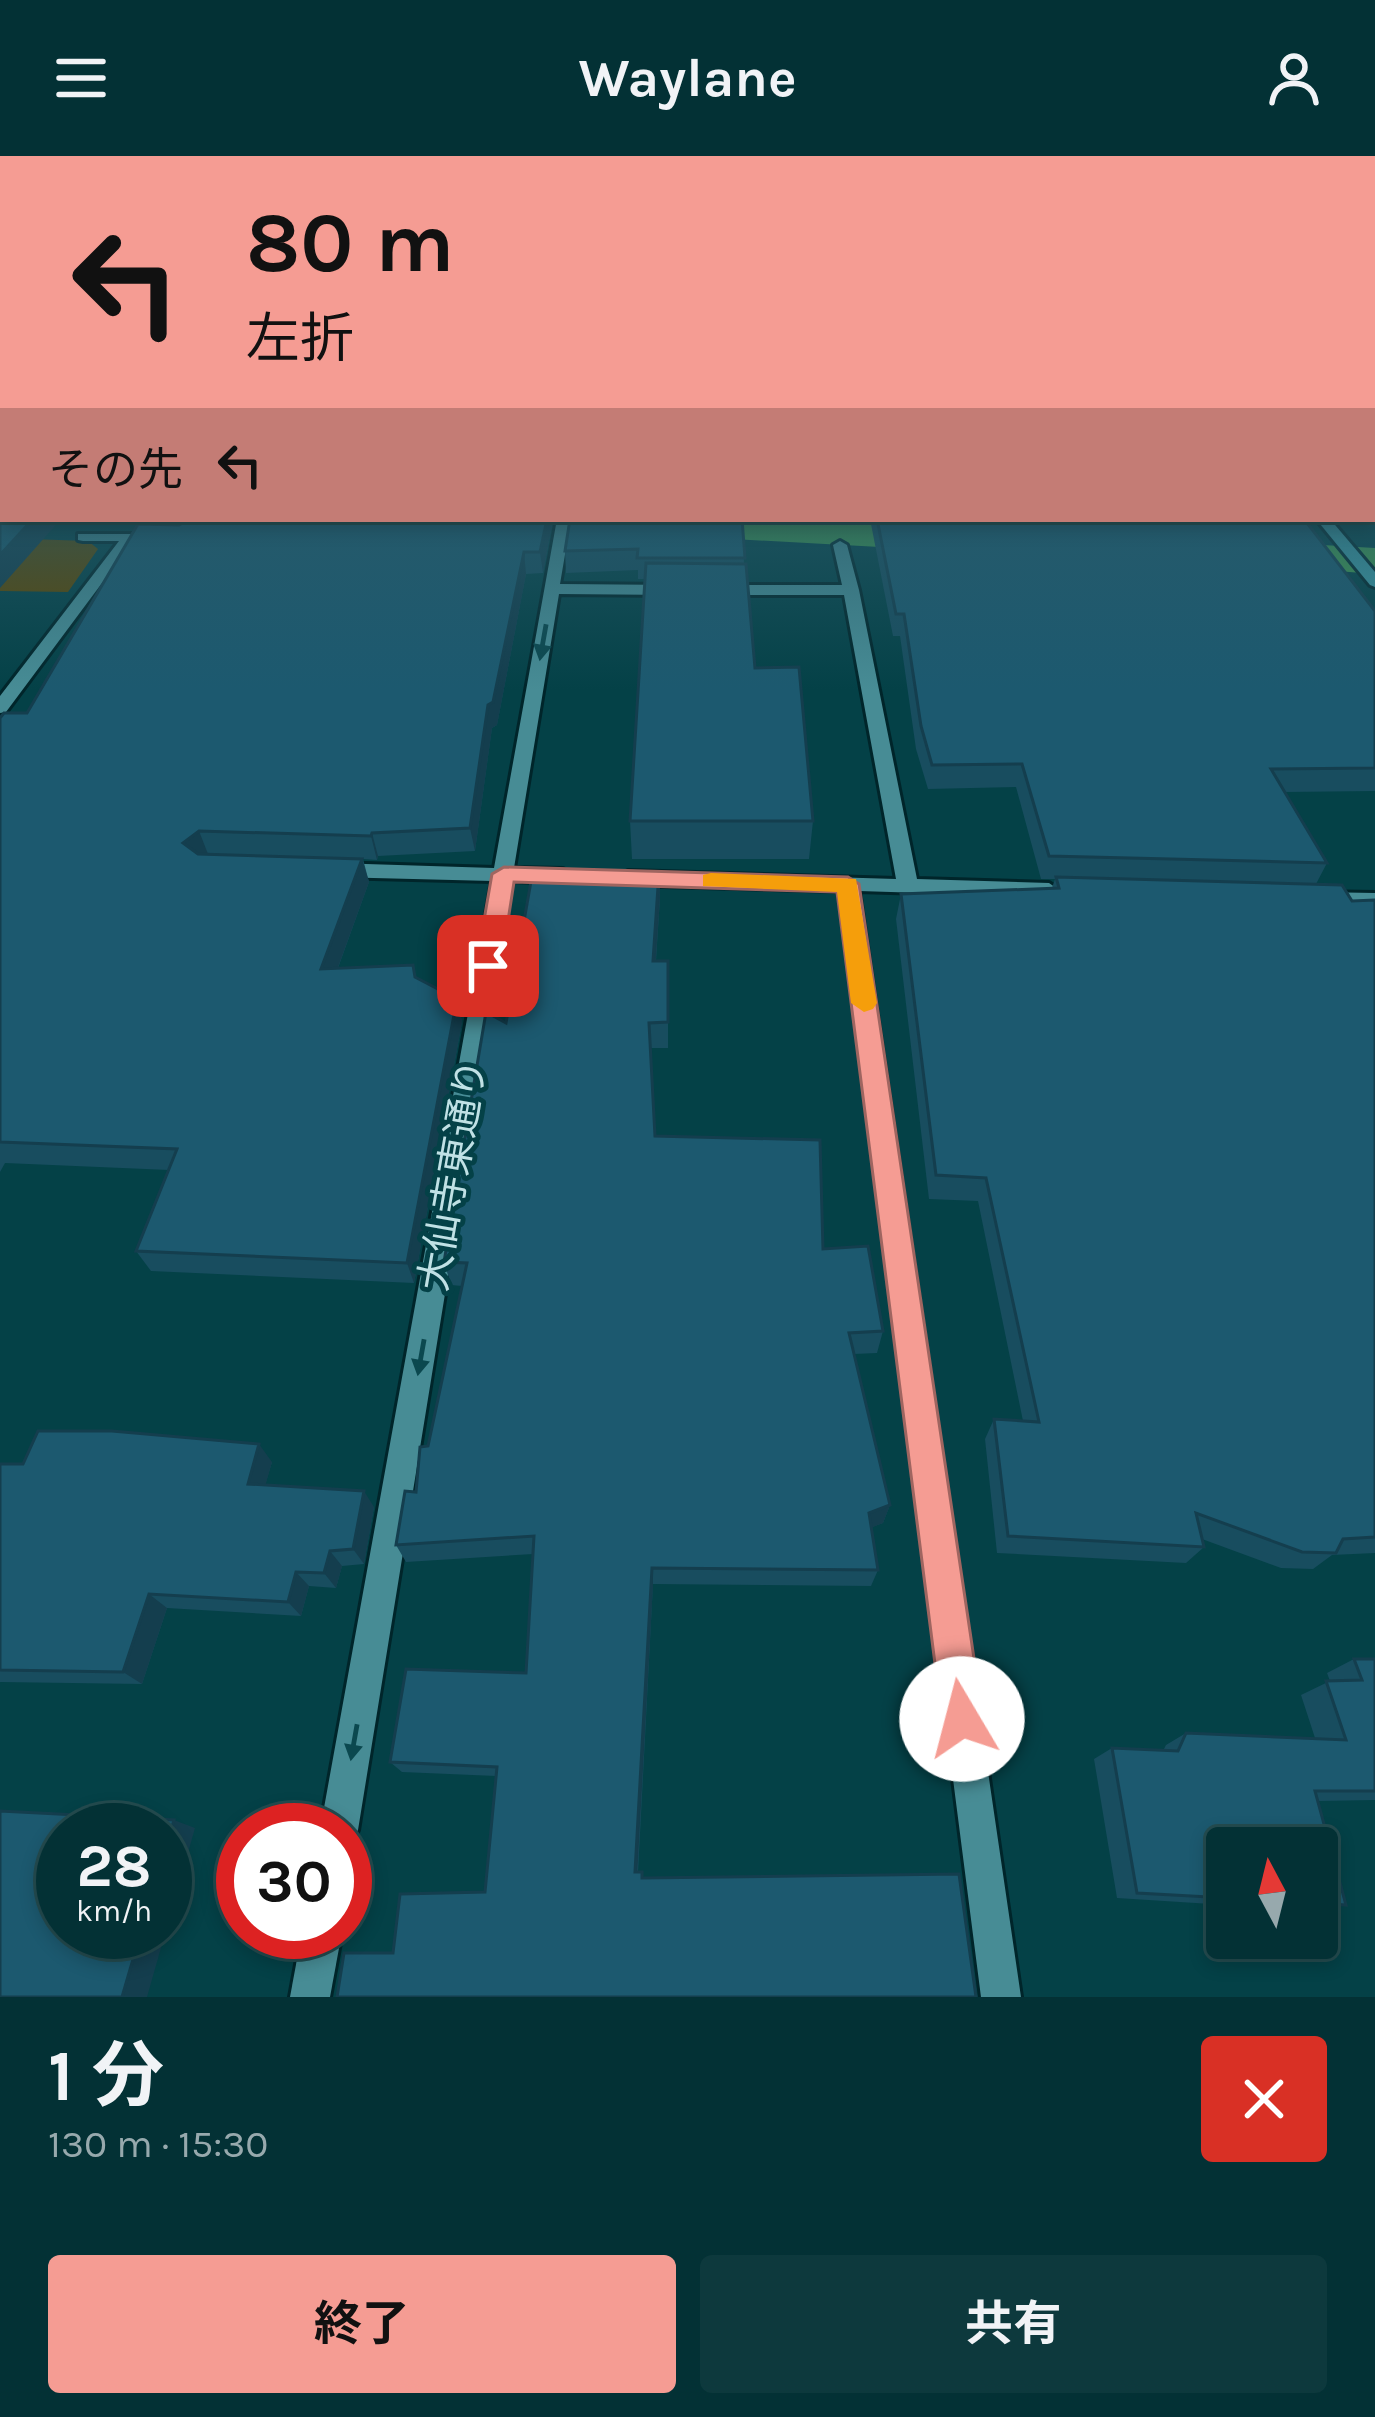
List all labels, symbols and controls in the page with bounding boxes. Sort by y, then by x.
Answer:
icon: menu [48,45,114,111]
icon: person [1261,45,1327,111]
text: Waylane [578,46,797,110]
text: 80 m [246,194,454,292]
icon: left [48,204,204,360]
text: 左折 [246,307,354,371]
icon: left [207,432,273,498]
text: その先 [48,444,183,496]
one-way arrow [534,623,552,661]
pin [437,915,539,1017]
icon: arrive [455,933,521,999]
street label: 大仙寺東通り [410,1056,496,1294]
one-way arrow [411,1339,429,1377]
position arrow [899,1656,1025,1782]
one-way arrow [345,1723,363,1761]
speed limit sign: 30 [216,1803,372,1959]
north arrow [1206,1827,1338,1959]
map controls [1206,1827,1338,1959]
text: 28 [76,1831,152,1901]
text: km/h [76,1893,152,1929]
text: 1 分 [48,2034,164,2118]
button: close [1201,2036,1327,2162]
text: 130 m · 15:30 [48,2121,268,2167]
button: 終了 [48,2255,676,2393]
button: 共有 [700,2255,1327,2393]

